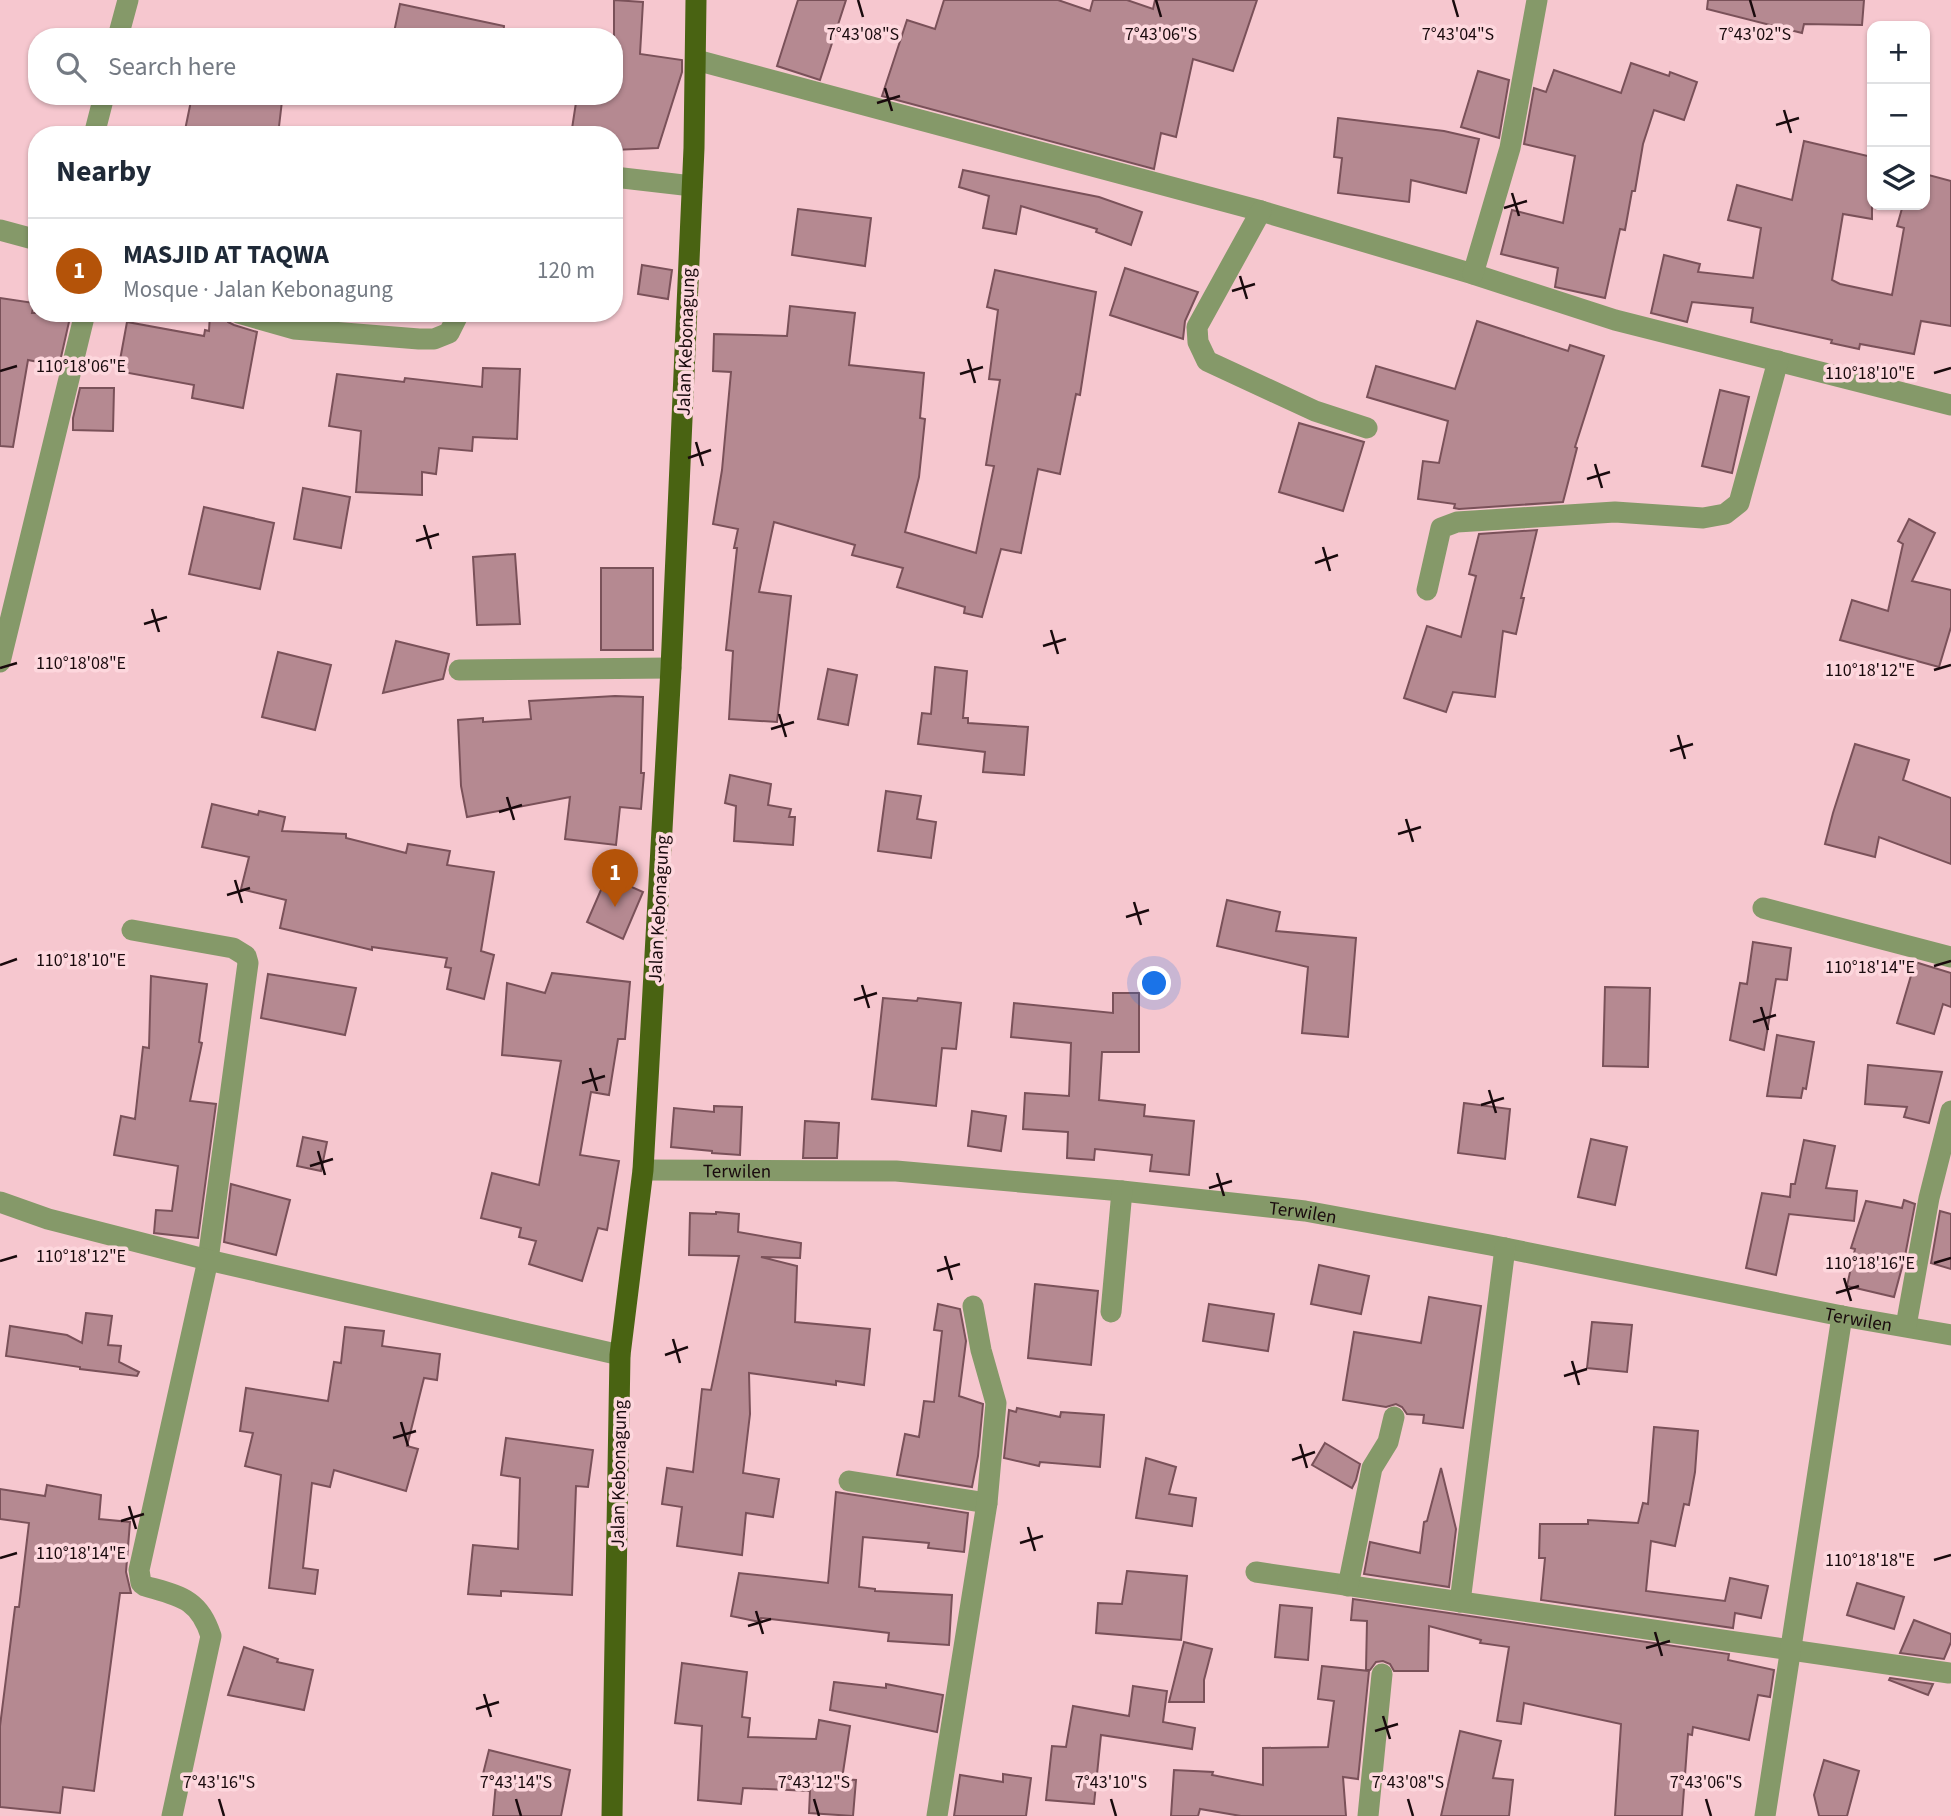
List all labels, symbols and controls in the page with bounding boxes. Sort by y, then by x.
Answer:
map controls [1867,21,1930,210]
button: + [1867,21,1930,84]
text: 7°43'08"S [827,22,899,47]
text: 7°43'06"S [1125,22,1197,47]
text: 7°43'04"S [1422,22,1494,47]
text: 7°43'02"S [1719,22,1791,47]
search box [28,28,623,105]
icon: search [52,48,90,86]
text: Search here [108,48,236,85]
button: − [1867,84,1930,147]
button: layers [1867,147,1930,210]
text: Nearby [56,150,151,193]
text: MASJID AT TAQWA [123,236,329,273]
text: 1 [73,254,85,287]
text: 120 m [537,254,595,287]
street label: Jalan Kebonagung [670,267,703,417]
text: Mosque · Jalan Kebonagung [123,273,393,306]
text: 110°18'06"E [36,354,126,379]
text: 110°18'10"E [1825,361,1915,386]
text: 110°18'08"E [36,651,126,676]
text: 110°18'12"E [1825,658,1915,683]
street label: Jalan Kebonagung [642,834,677,984]
pin: 1 [592,849,638,907]
text: 110°18'10"E [36,948,126,973]
text: 110°18'14"E [1825,955,1915,980]
your location [1137,966,1171,1000]
street label: Terwilen [703,1158,771,1186]
street label: Terwilen [1267,1195,1339,1232]
text: 110°18'12"E [36,1244,126,1269]
text: 110°18'16"E [1825,1251,1915,1276]
street label: Terwilen [1822,1301,1894,1340]
street label: Jalan Kebonagung [605,1399,634,1548]
text: 110°18'14"E [36,1541,126,1566]
text: 110°18'18"E [1825,1548,1915,1573]
text: 7°43'16"S [183,1770,255,1795]
text: 7°43'14"S [480,1770,552,1795]
text: 7°43'12"S [778,1770,850,1795]
text: 7°43'10"S [1075,1770,1147,1795]
text: 7°43'08"S [1372,1770,1444,1795]
text: 7°43'06"S [1670,1770,1742,1795]

